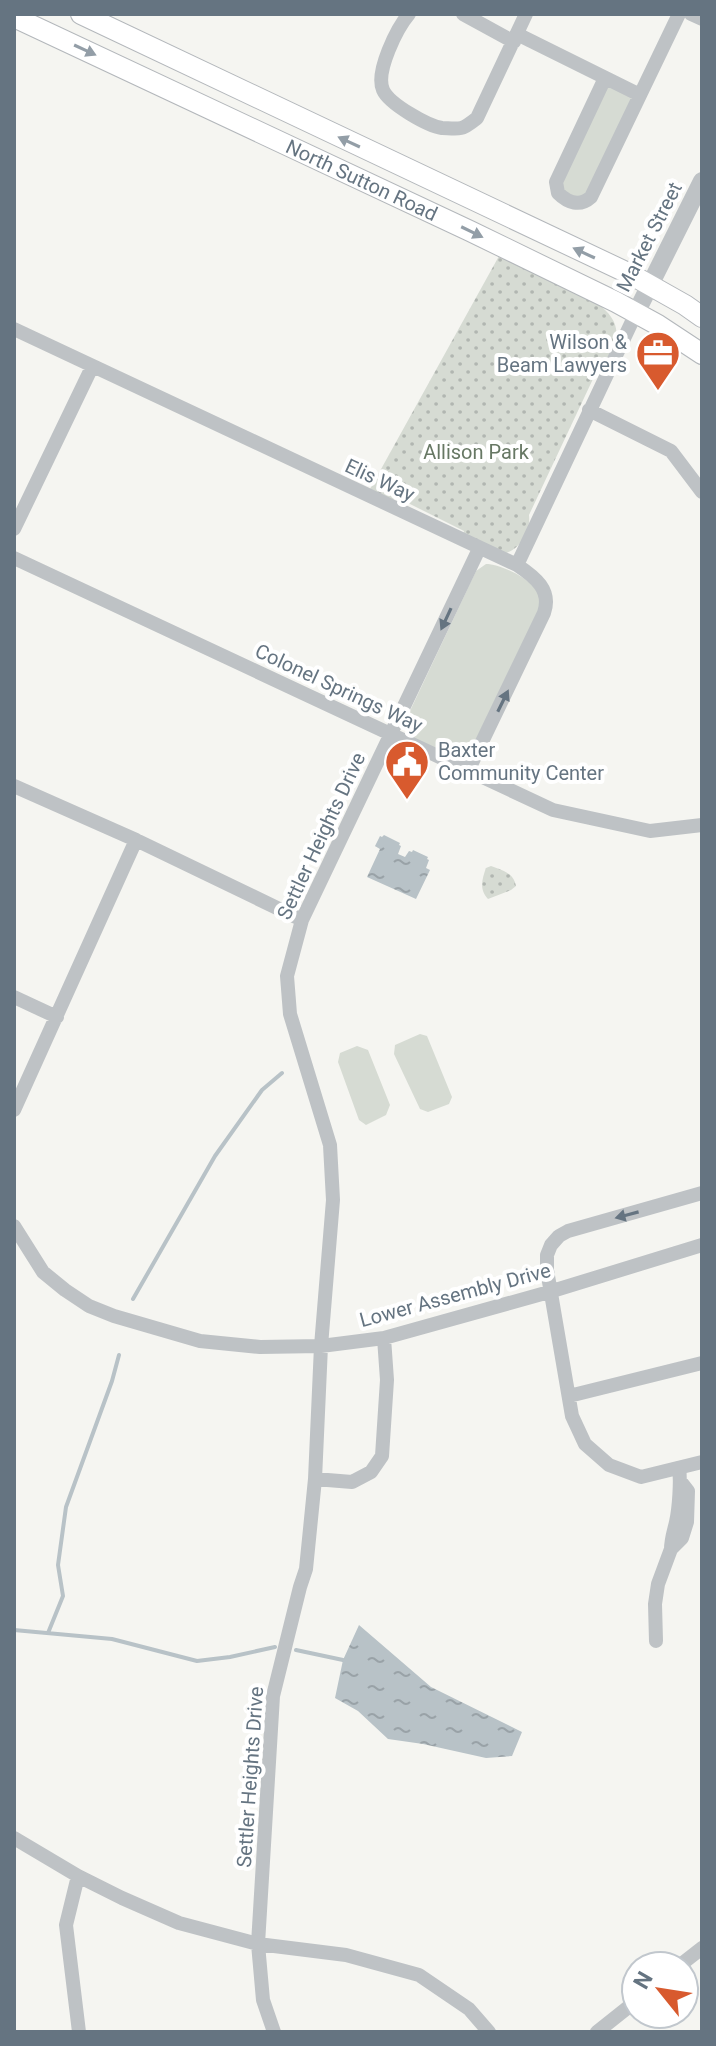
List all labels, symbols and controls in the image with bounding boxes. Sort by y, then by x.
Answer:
one-way arrow [73,43,96,57]
street label: North Sutton Road [282,134,441,226]
one-way arrow [338,135,361,149]
street label: Market Street [611,178,687,296]
one-way arrow [460,225,484,239]
one-way arrow [573,246,596,260]
office icon: Wilson & Beam Lawyers [634,329,682,392]
place label: Wilson & Beam Lawyers [497,330,628,377]
park label: Allison Park [423,440,530,464]
street label: Elis Way [341,453,419,507]
one-way arrow [439,607,453,631]
street label: Colonel Springs Way [251,639,427,738]
one-way arrow [496,689,510,712]
public building icon: Baxter Community Center [383,738,431,801]
place label: Baxter Community Center [438,738,604,785]
street label: Settler Heights Drive [272,749,370,923]
one-way arrow [615,1209,639,1222]
street label: Lower Assembly Drive [357,1258,553,1332]
street label: Settler Heights Drive [232,1686,268,1868]
north arrow [620,1950,700,2030]
text: N [628,1967,658,1993]

